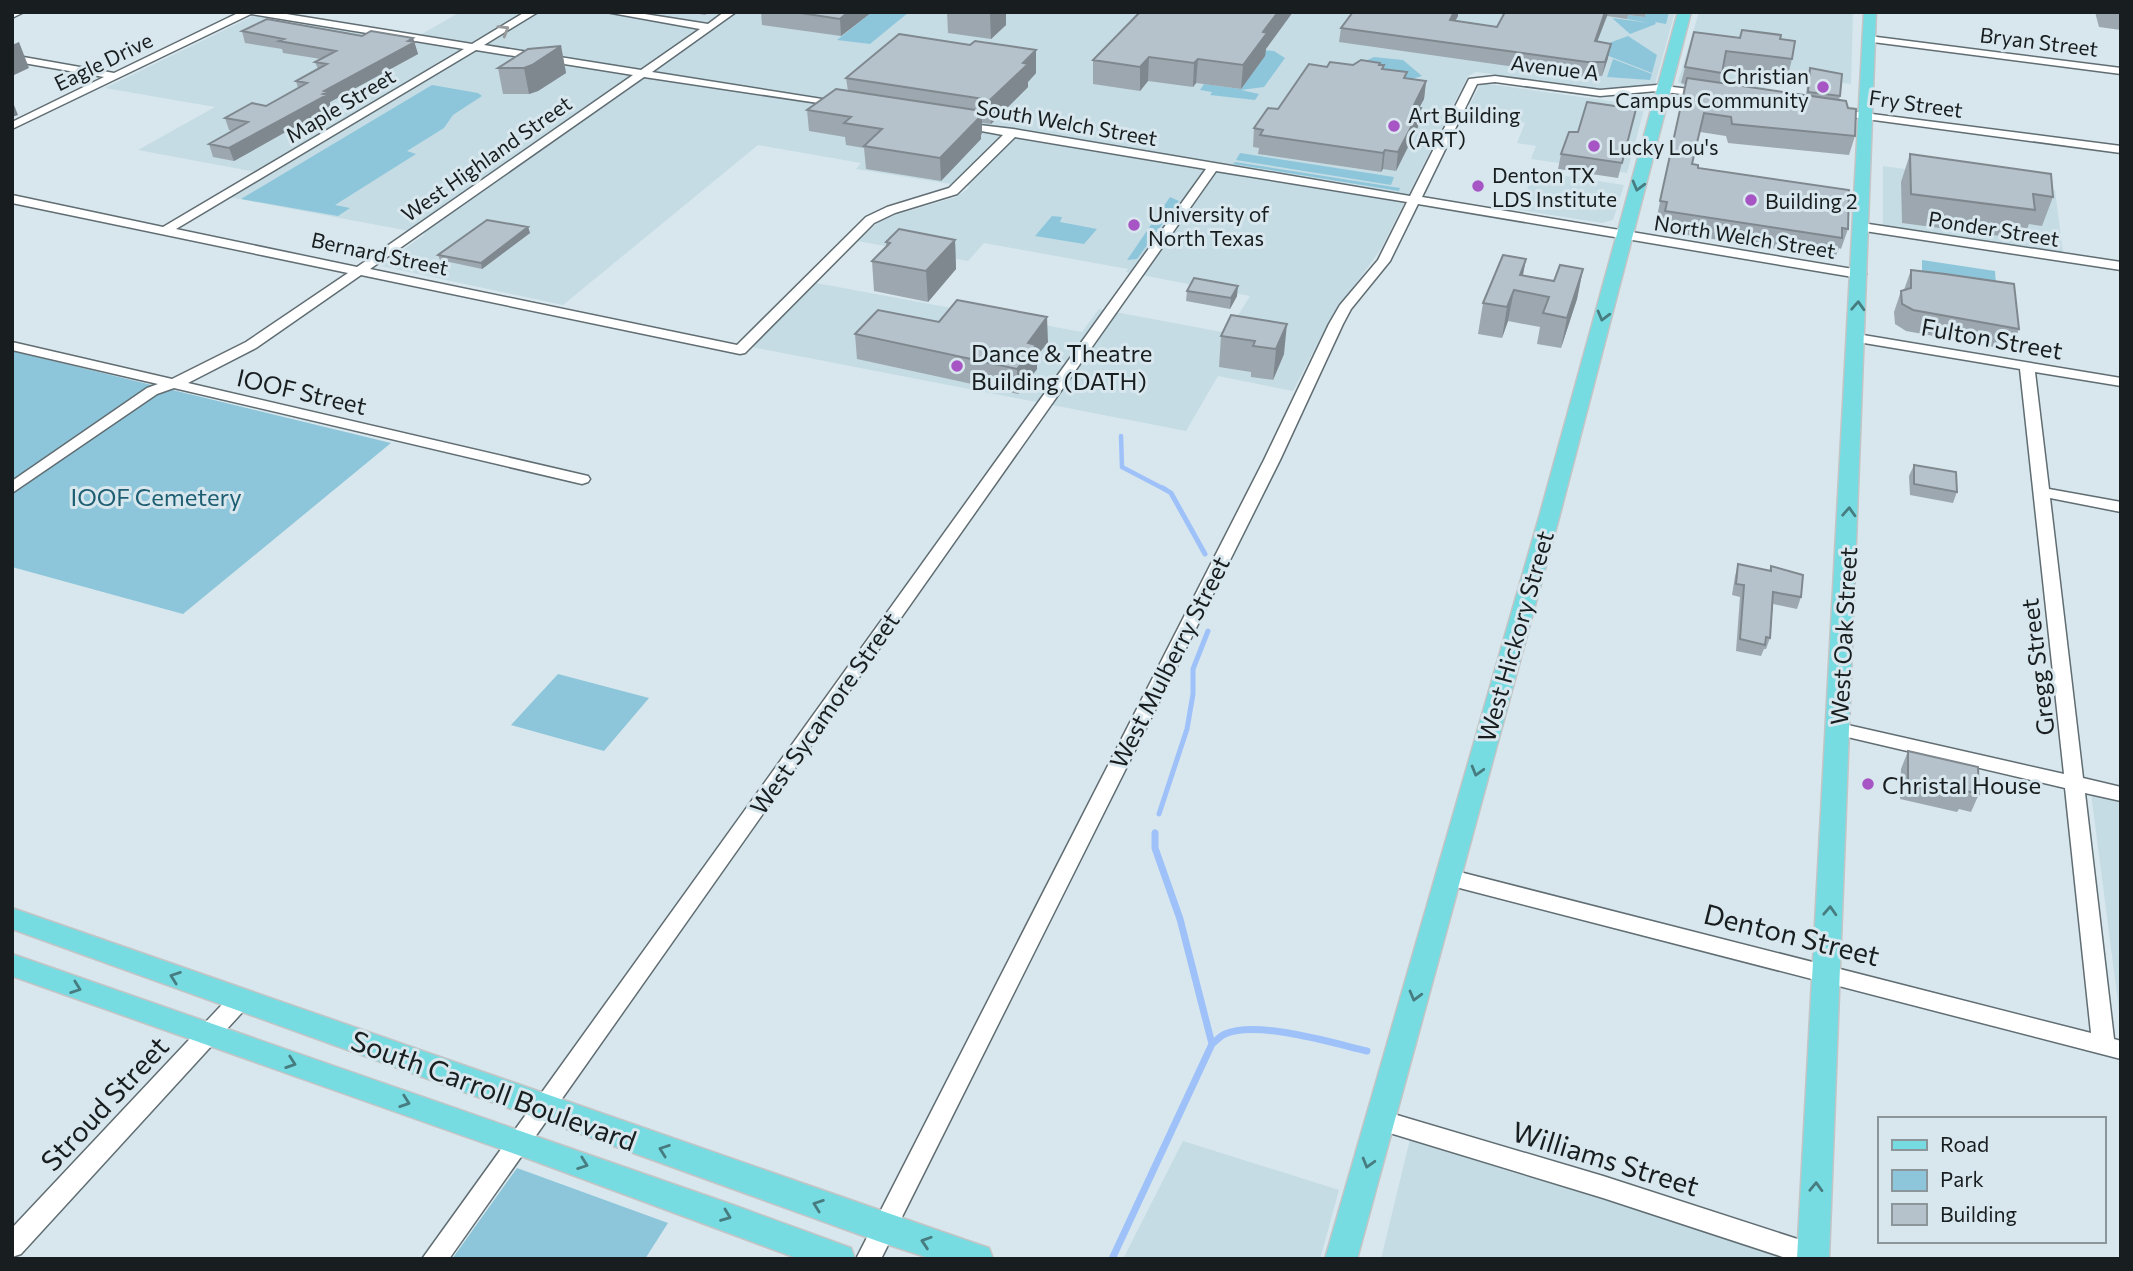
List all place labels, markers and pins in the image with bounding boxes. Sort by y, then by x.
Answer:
place label: Christian Campus Community [1615,63,1809,112]
marker: Christian Campus Community [1815,79,1831,95]
place label: Art Building (ART) [1408,102,1520,151]
marker: Art Building (ART) [1386,118,1402,134]
place label: Lucky Lou's [1608,134,1719,159]
marker: Lucky Lou's [1586,138,1602,154]
place label: Denton TX LDS Institute [1492,162,1617,211]
marker: Denton TX LDS Institute [1470,178,1486,194]
place label: Building 2 [1765,188,1858,213]
marker: Building 2 [1743,192,1759,208]
place label: University of North Texas [1148,201,1270,250]
marker: University of North Texas [1126,217,1142,233]
place label: Dance & Theatre Building (DATH) [971,338,1152,395]
marker: Dance & Theatre Building (DATH) [949,358,965,374]
place label: Christal House [1882,770,2041,799]
marker: Christal House [1860,776,1876,792]

